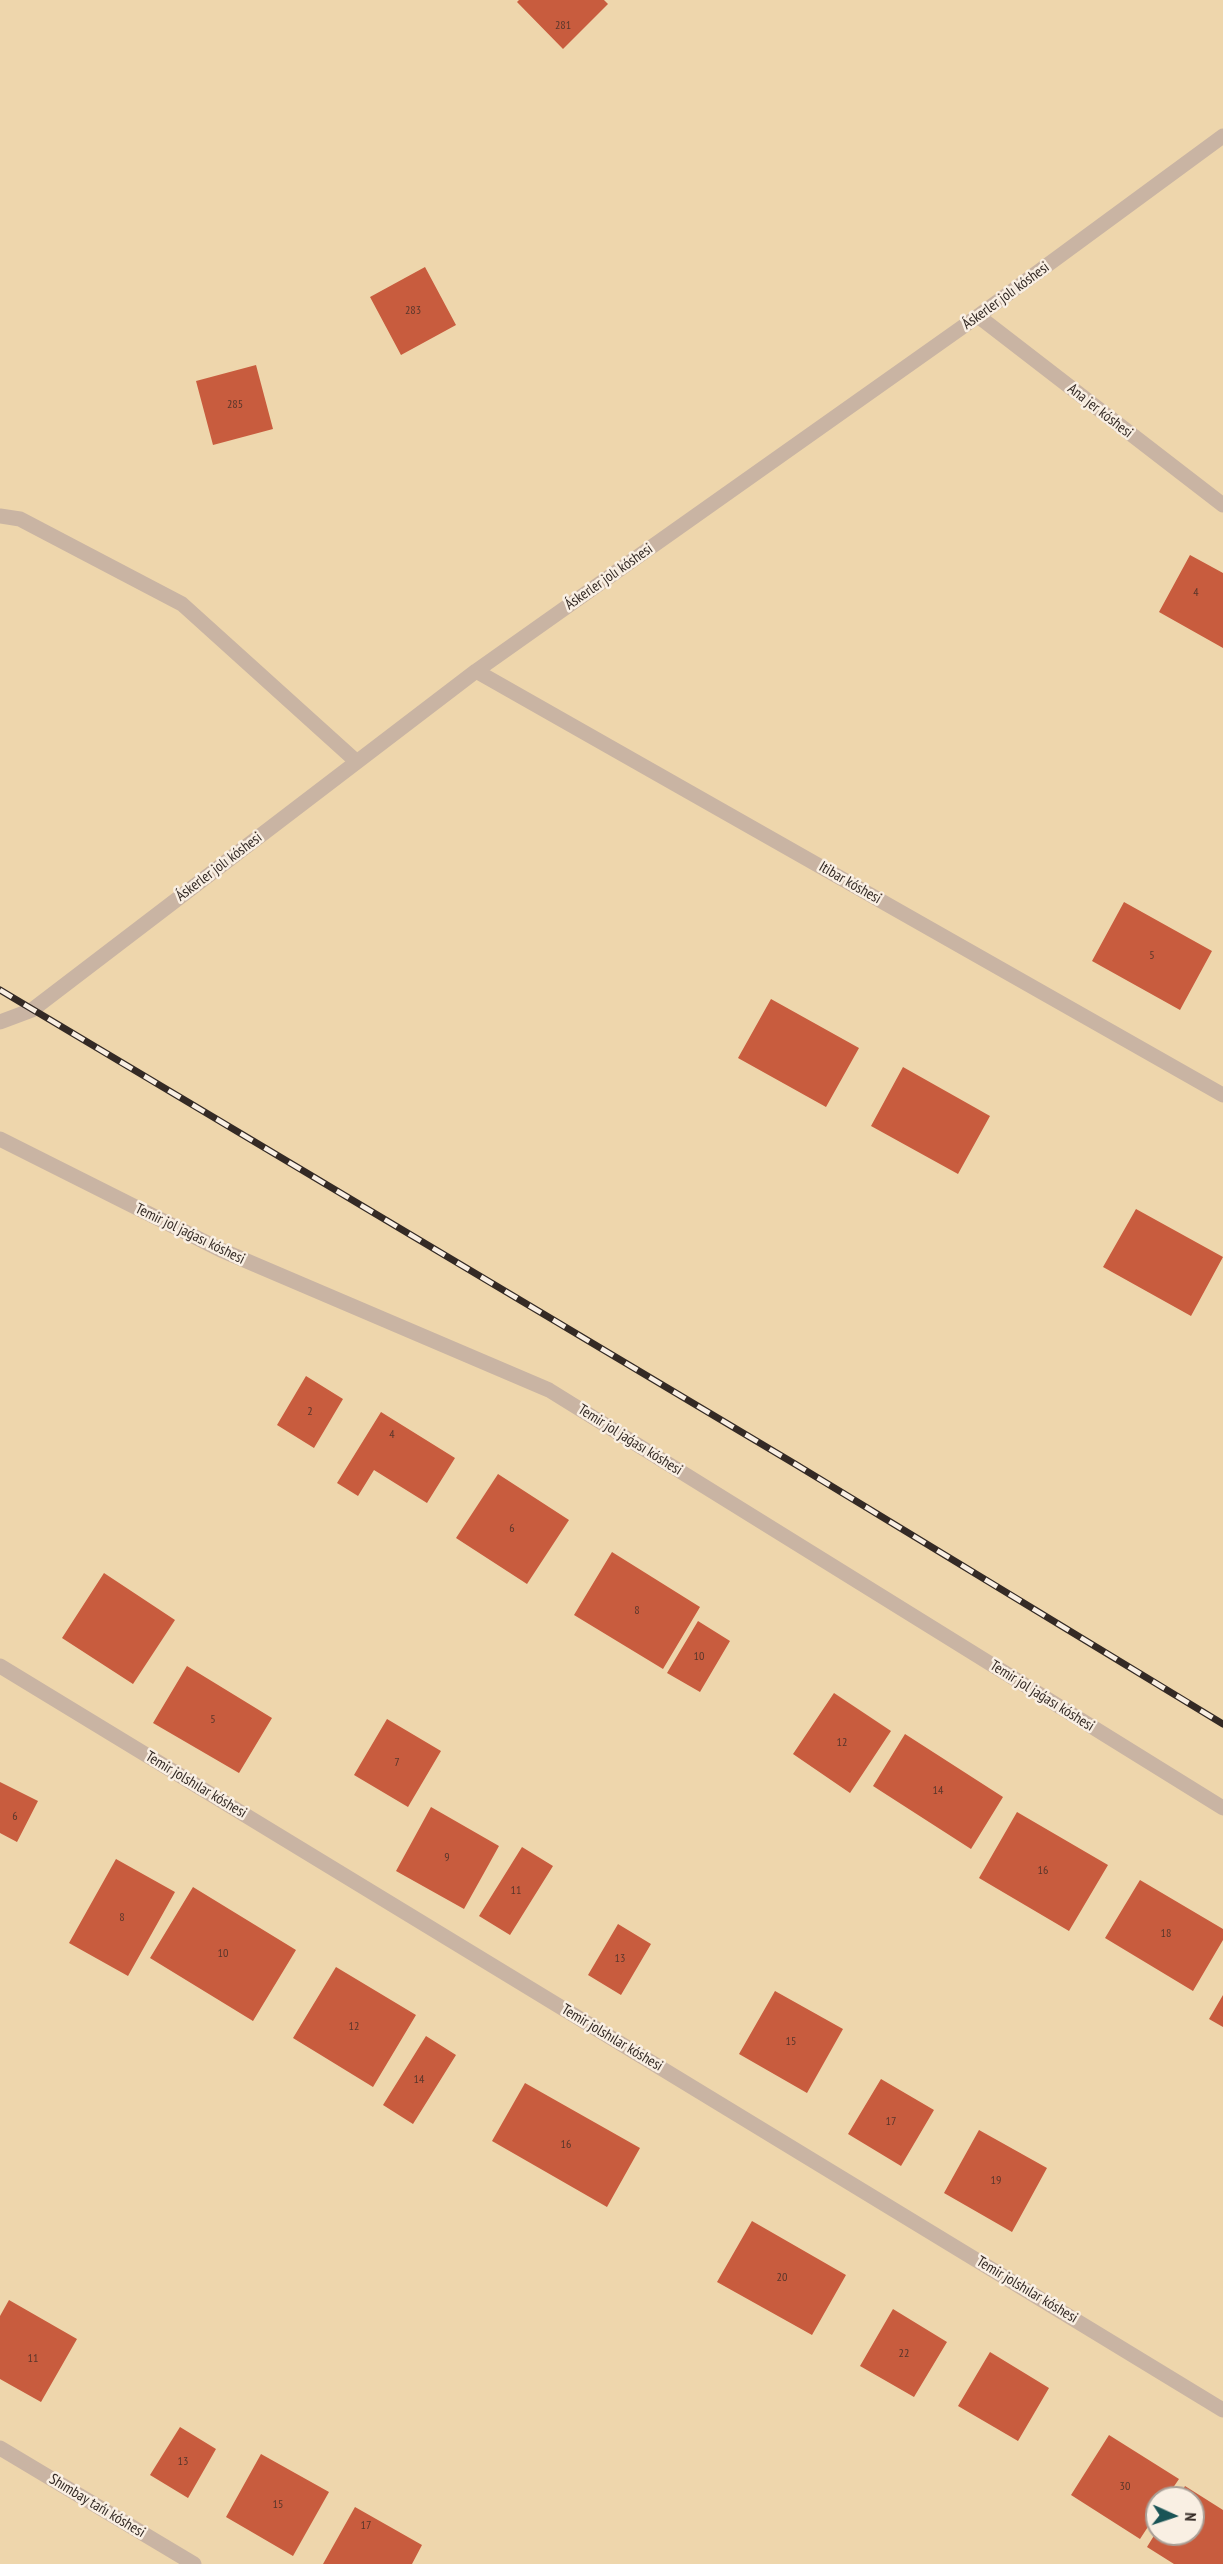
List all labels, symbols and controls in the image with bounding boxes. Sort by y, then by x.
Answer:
house number: 281 [555,19,571,33]
street label: Áskerler jolı kóshesi [959,258,1053,334]
house number: 283 [405,304,421,318]
street label: Ana jer kóshesi [1064,380,1136,442]
house number: 285 [227,398,243,412]
street label: Áskerler jolı kóshesi [562,540,656,614]
house number: 4 [1193,586,1199,600]
street label: Áskerler jolı kóshesi [172,829,266,905]
street label: Itibar kóshesi [816,858,884,908]
house number: 5 [1149,949,1155,963]
street label: Temir jol jaǵası kóshesi [132,1200,248,1268]
street label: Temir jol jaǵası kóshesi [575,1401,685,1479]
house number: 2 [307,1405,313,1419]
house number: 4 [389,1428,395,1442]
house number: 6 [509,1522,515,1536]
house number: 8 [634,1604,640,1618]
house number: 10 [694,1650,704,1664]
street label: Temir jol jaǵası kóshesi [987,1657,1097,1735]
house number: 5 [210,1713,216,1727]
house number: 12 [837,1736,847,1750]
street label: Temir jolshılar kóshesi [142,1748,250,1822]
house number: 7 [394,1756,400,1770]
house number: 14 [933,1784,943,1798]
house number: 6 [12,1810,18,1824]
house number: 9 [444,1851,450,1865]
house number: 16 [1038,1864,1048,1878]
house number: 11 [511,1884,521,1898]
house number: 8 [119,1911,125,1925]
house number: 18 [1161,1927,1171,1941]
house number: 10 [218,1947,228,1961]
house number: 13 [615,1952,625,1966]
street label: Temir jolshılar kóshesi [558,2001,666,2075]
house number: 12 [349,2020,359,2034]
house number: 15 [786,2035,796,2049]
house number: 14 [414,2073,424,2087]
house number: 17 [886,2115,896,2129]
house number: 16 [561,2138,571,2152]
house number: 19 [991,2174,1001,2188]
street label: Temir jolshılar kóshesi [973,2253,1081,2327]
house number: 20 [777,2271,787,2285]
house number: 22 [899,2347,909,2361]
house number: 11 [28,2352,38,2366]
house number: 13 [178,2455,188,2469]
street label: Shımbay tańı kóshesi [46,2470,148,2542]
house number: 30 [1120,2480,1130,2494]
north arrow [1145,2486,1205,2546]
house number: 15 [273,2498,283,2512]
text: N [1181,2512,1201,2522]
house number: 17 [361,2519,371,2533]

